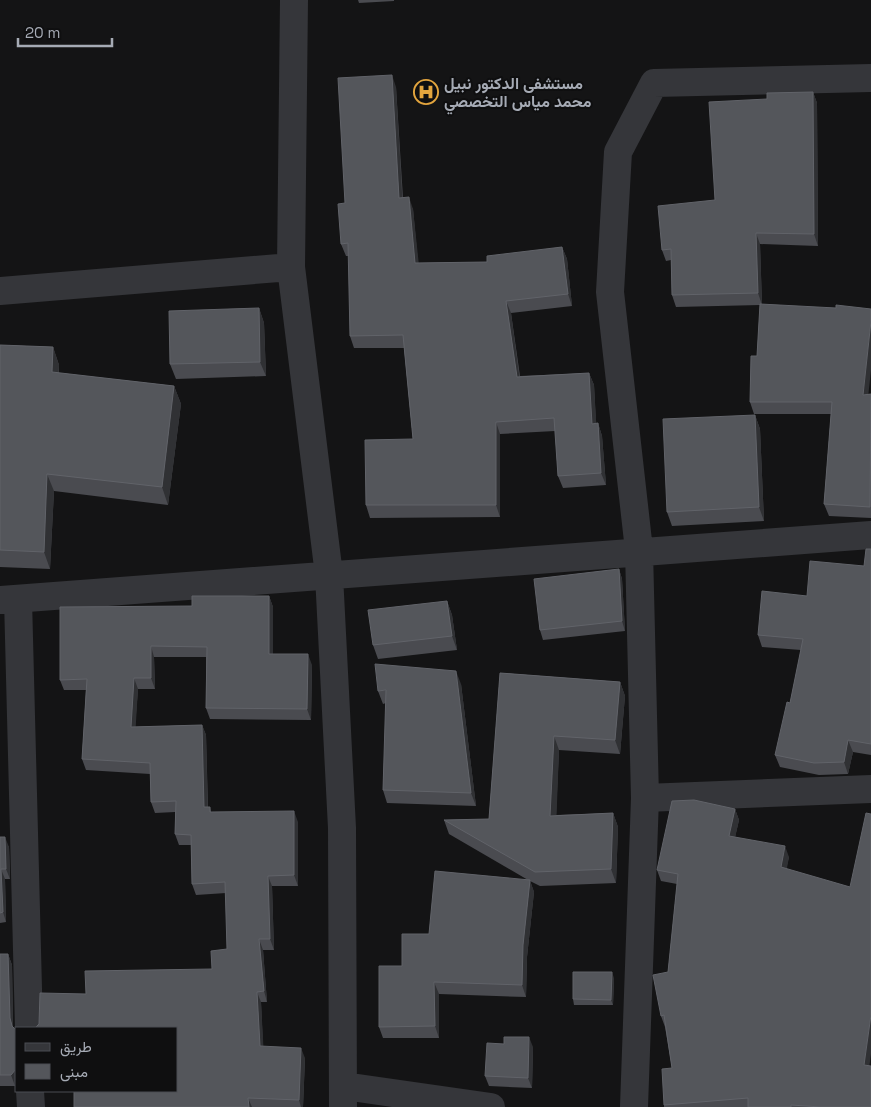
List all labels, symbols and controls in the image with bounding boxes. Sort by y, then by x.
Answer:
scale bar [18,15,111,47]
text: 20 m [25,23,60,42]
place label: مستشفى الدكتور نبيل محمد مياس التخصصي [444,73,592,115]
hospital icon: مستشفى الدكتور نبيل محمد مياس التخصصي [413,79,439,105]
legend [15,1027,178,1092]
text: طريق [60,1037,92,1057]
text: مبنى [60,1062,88,1082]

